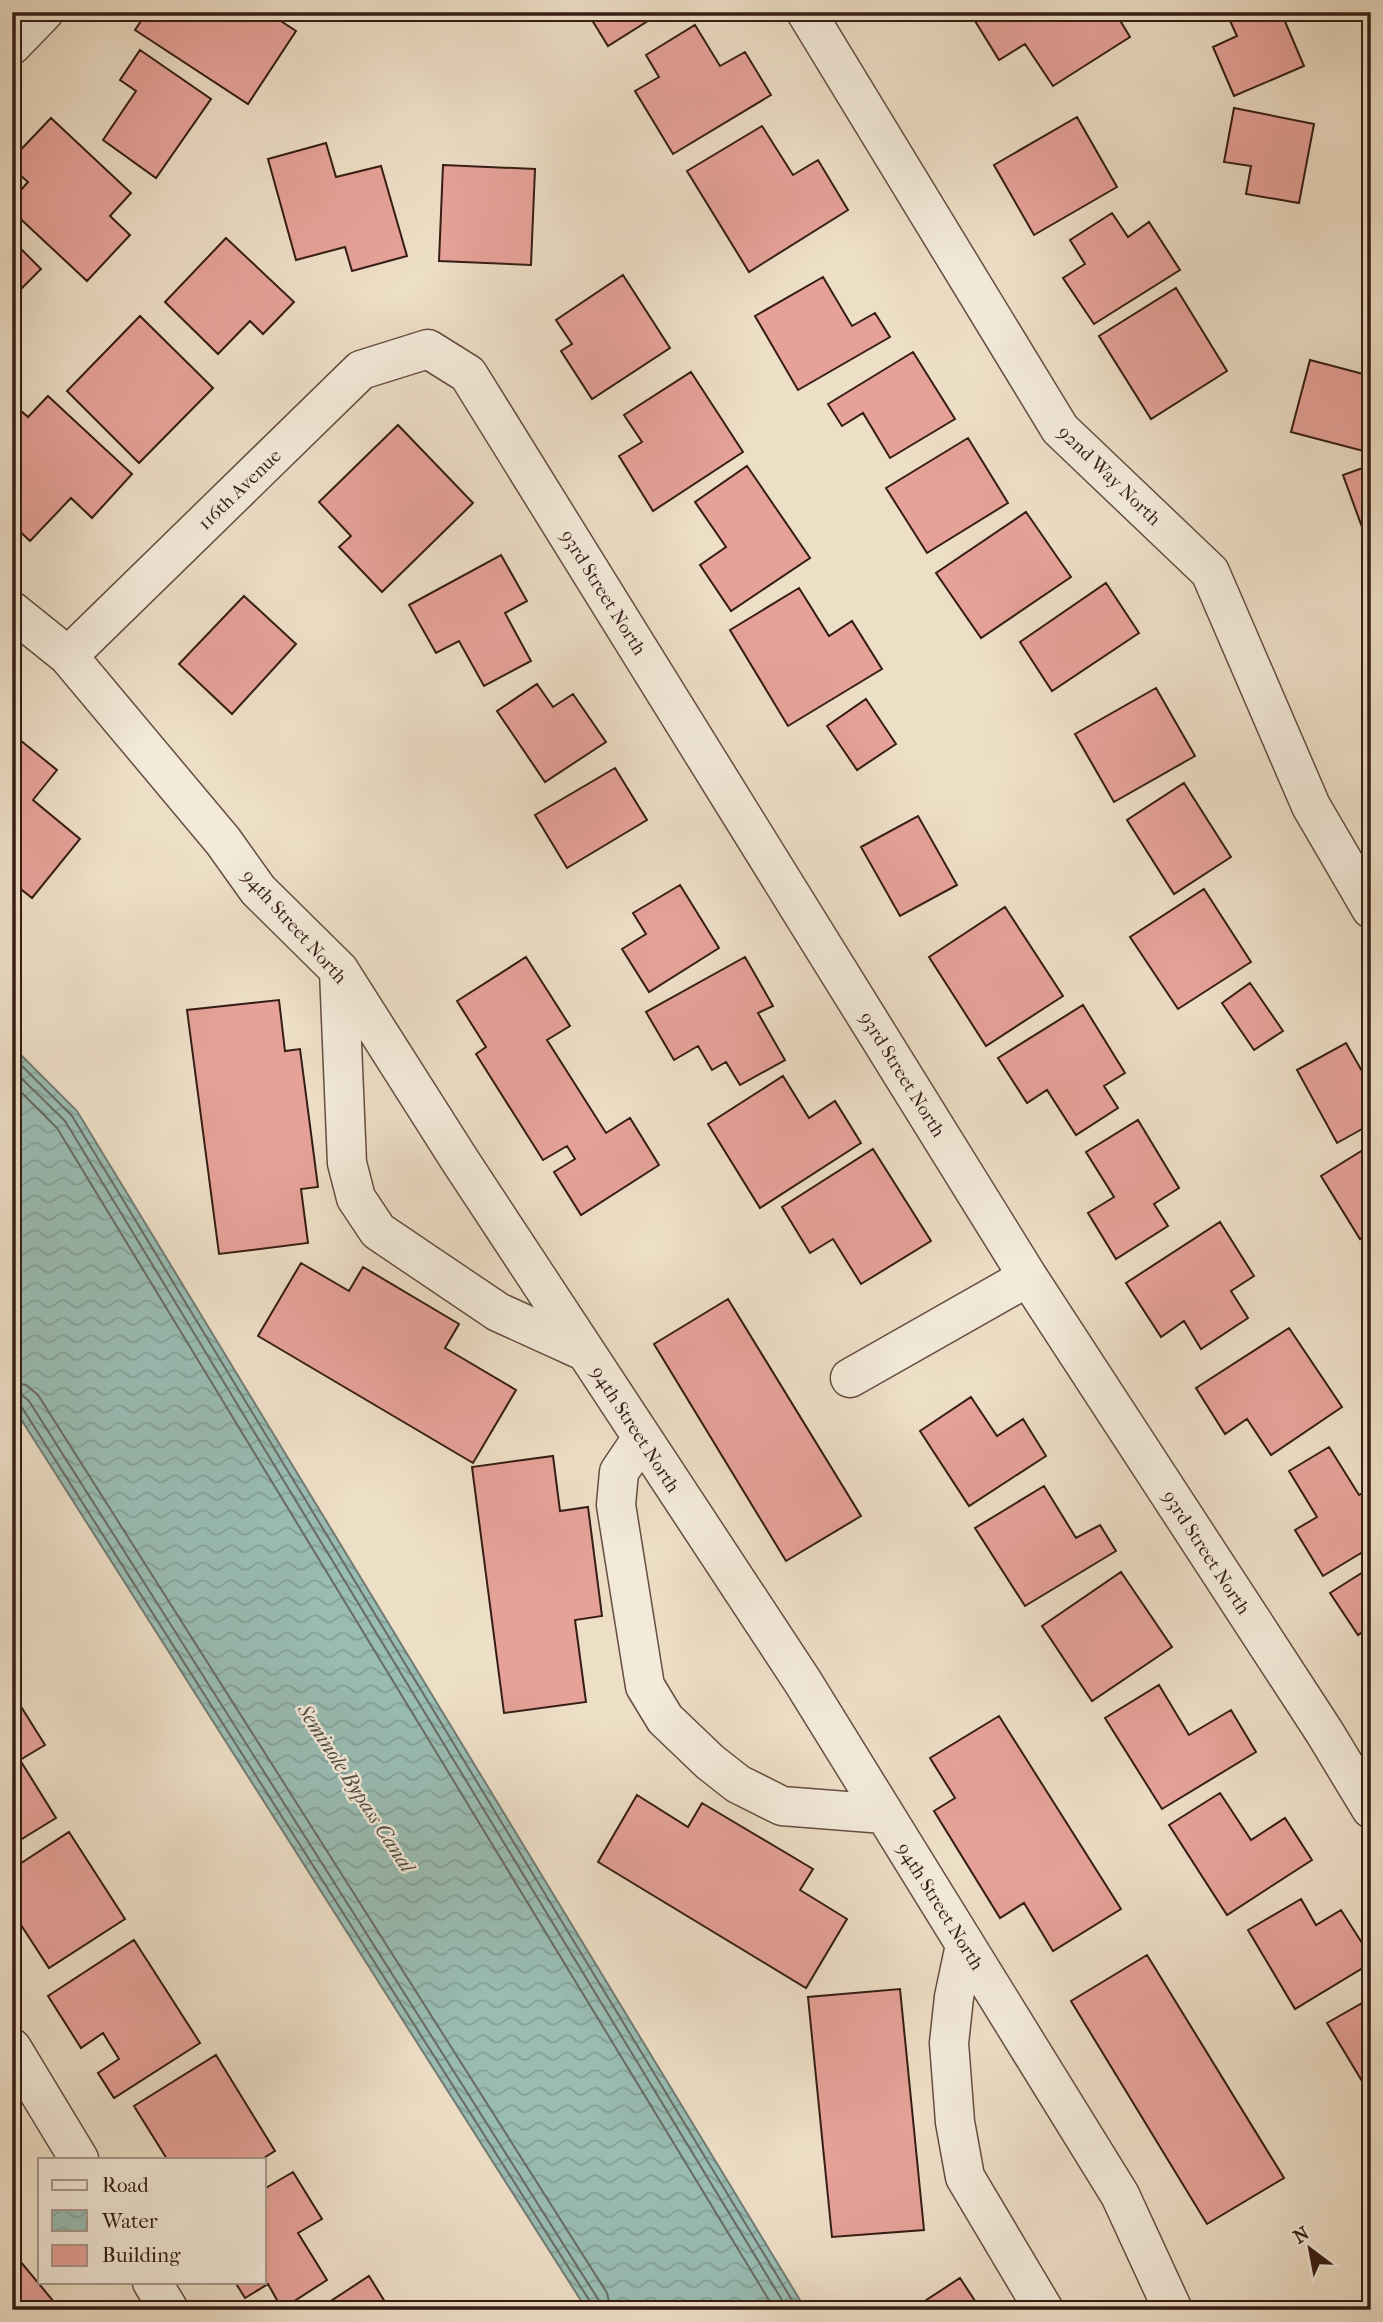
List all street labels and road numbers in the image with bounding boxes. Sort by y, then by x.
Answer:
street label: 92nd Way North [1053,421,1165,531]
street label: 116th Avenue [194,445,286,535]
street label: 93rd Street North [556,526,651,659]
street label: 94th Street North [237,865,351,989]
street label: 93rd Street North [855,1008,950,1141]
street label: 94th Street North [586,1362,684,1497]
street label: 93rd Street North [1158,1486,1255,1619]
street label: 94th Street North [892,1839,988,1975]

